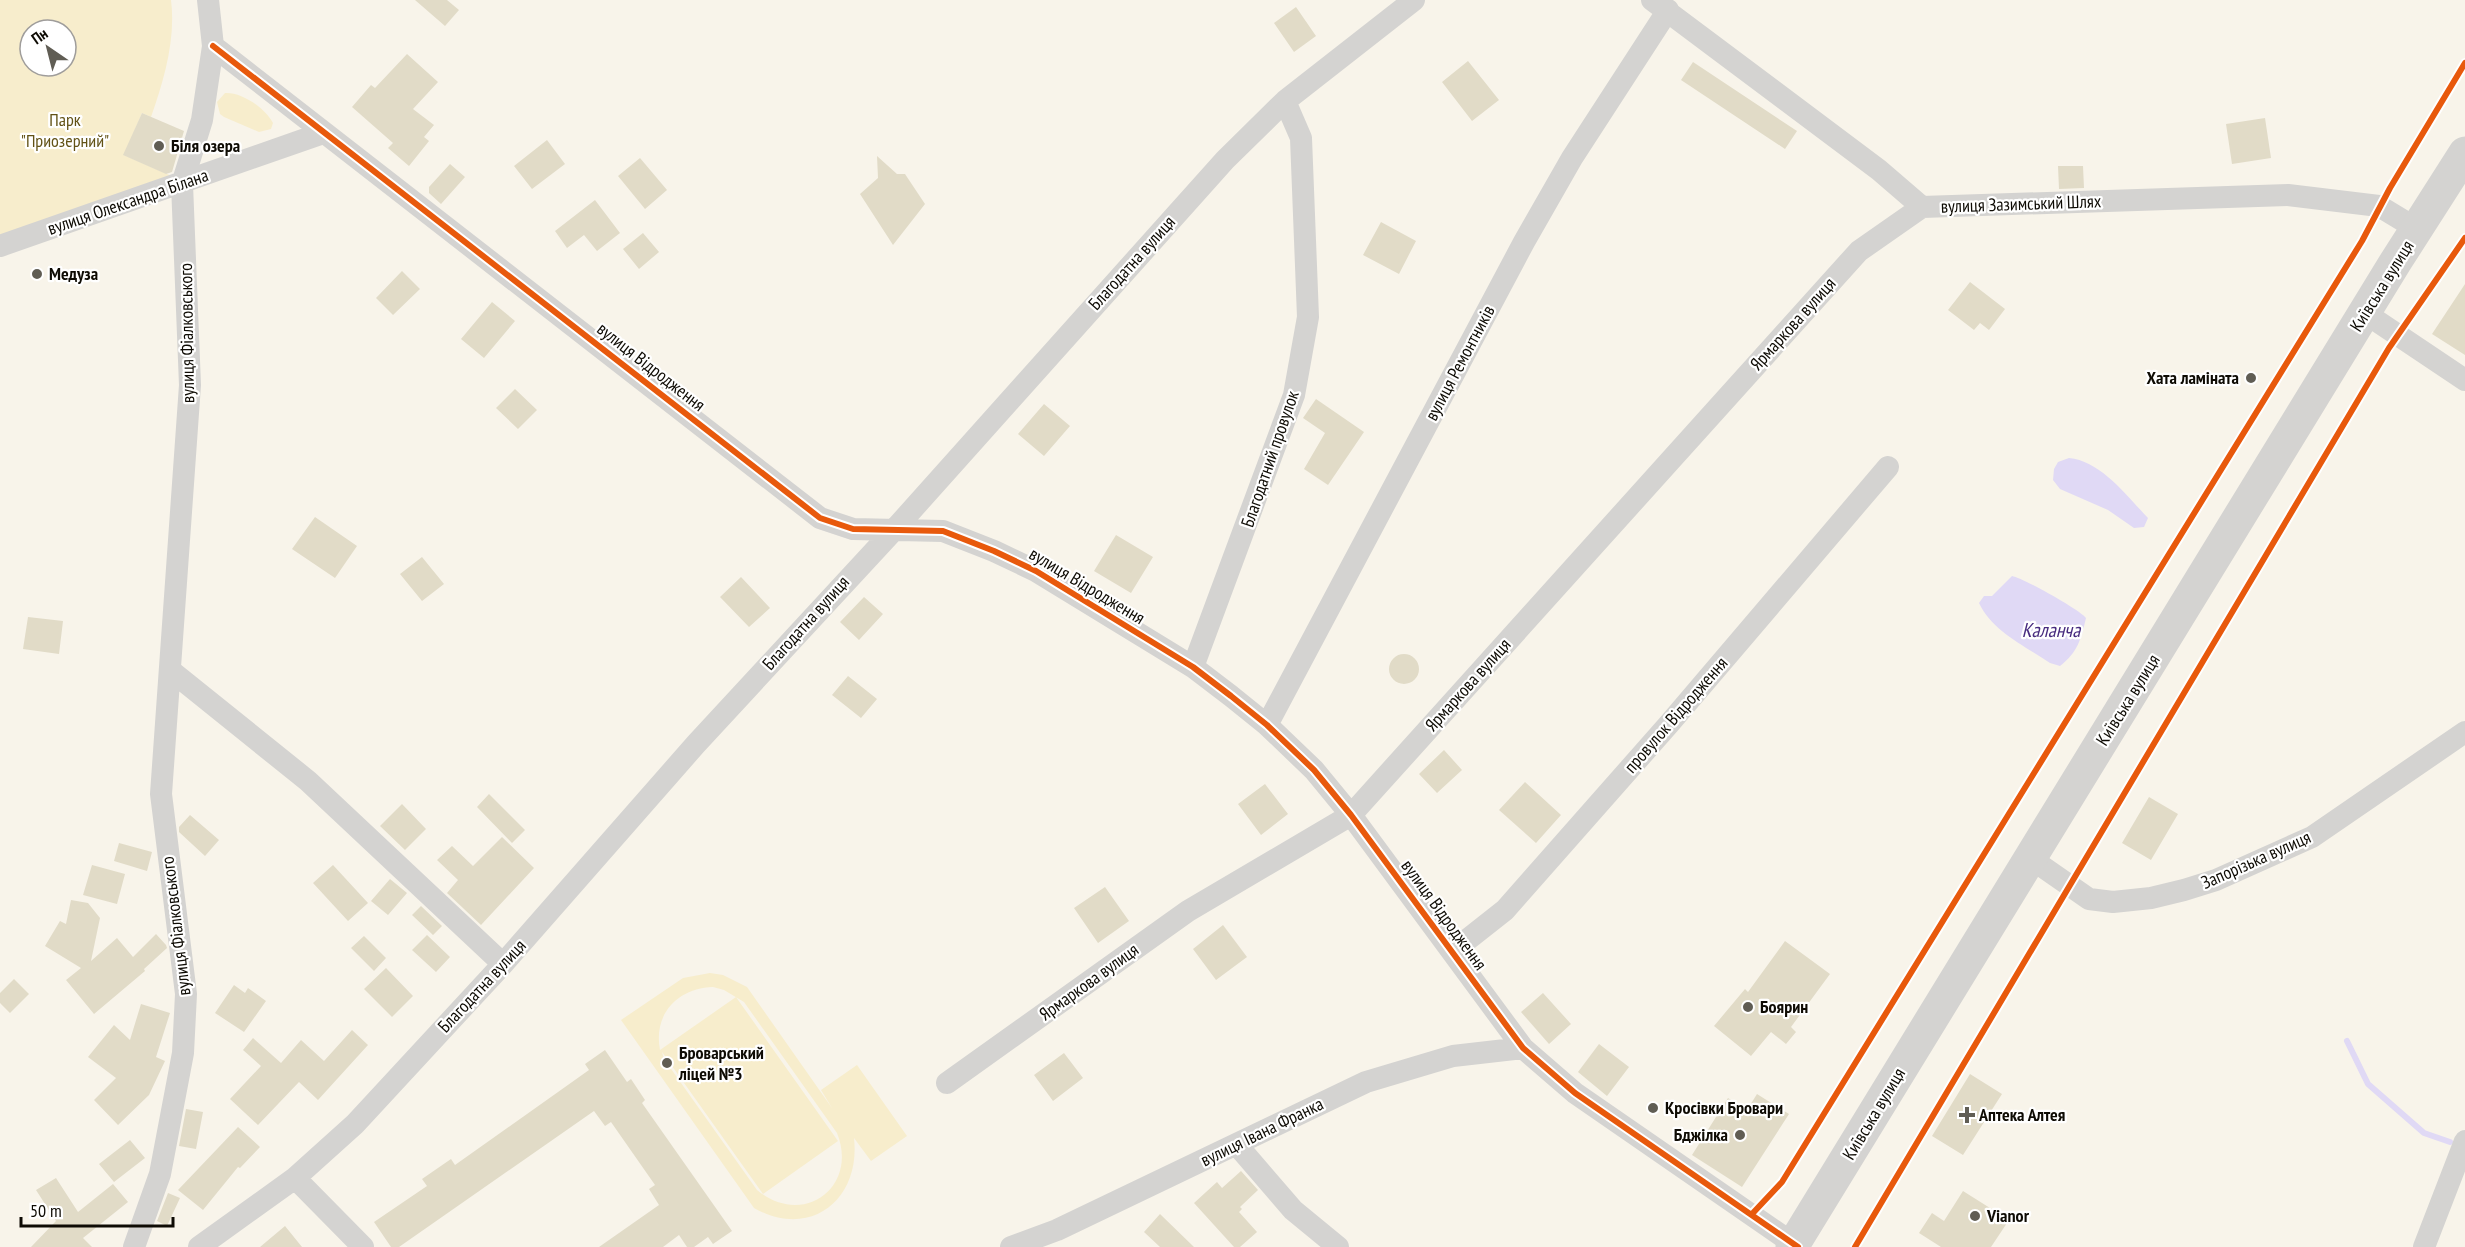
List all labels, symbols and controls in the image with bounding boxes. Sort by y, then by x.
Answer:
north arrow [18,18,78,78]
text: Пн [27,23,51,48]
park label: Парк "Приозерний" [21,108,109,152]
place label: Біля озера [171,134,240,157]
marker: Біля озера [152,139,166,153]
street label: вулиця Олександра Білана [44,163,211,240]
street label: вулиця Зазимський Шлях [1940,189,2102,218]
street label: Благодатна вулиця [1083,211,1180,315]
street label: Київська вулиця [2344,236,2419,336]
place label: Медуза [49,262,98,285]
street label: вулиця Фіалковського [174,263,199,403]
marker: Медуза [30,267,44,281]
street label: Ярмаркова вулиця [1745,272,1840,375]
street label: вулиця Ремонтників [1420,301,1500,424]
street label: вулиця Відродження [593,317,710,416]
place label: Хата ламіната [2146,366,2239,389]
marker: Хата ламіната [2244,371,2258,385]
street label: Благодатний провулок [1235,387,1304,530]
street label: вулиця Відродження [1025,542,1149,629]
street label: Благодатна вулиця [757,571,854,675]
water label: Каланча [2022,617,2081,643]
street label: Ярмаркова вулиця [1420,633,1515,736]
street label: Київська вулиця [2090,650,2165,750]
street label: провулок Відродження [1619,652,1732,777]
street label: Запорізька вулиця [2198,825,2314,894]
street label: вулиця Фіалковського [156,855,195,997]
street label: вулиця Відродження [1397,855,1492,975]
street label: Благодатна вулиця [433,934,531,1037]
street label: Ярмаркова вулиця [1034,938,1143,1025]
place label: Боярин [1760,995,1808,1018]
marker: Боярин [1741,1000,1755,1014]
place label: Броварський ліцей №3 [678,1041,764,1085]
marker: Броварський ліцей №3 [660,1056,674,1070]
street label: Київська вулиця [1837,1064,1910,1164]
street label: вулиця Івана Франка [1197,1092,1327,1171]
place label: Кросівки Бровари [1665,1096,1783,1119]
marker: Кросівки Бровари [1646,1101,1660,1115]
place label: Аптека Алтея [1978,1103,2065,1126]
marker: Аптека Алтея [1960,1108,1974,1122]
place label: Бджілка [1674,1123,1728,1146]
marker: Бджілка [1733,1128,1747,1142]
scale bar [21,1190,172,1228]
text: 50 m [30,1199,62,1222]
place label: Vianor [1986,1204,2030,1227]
marker: Vianor [1968,1209,1982,1223]

